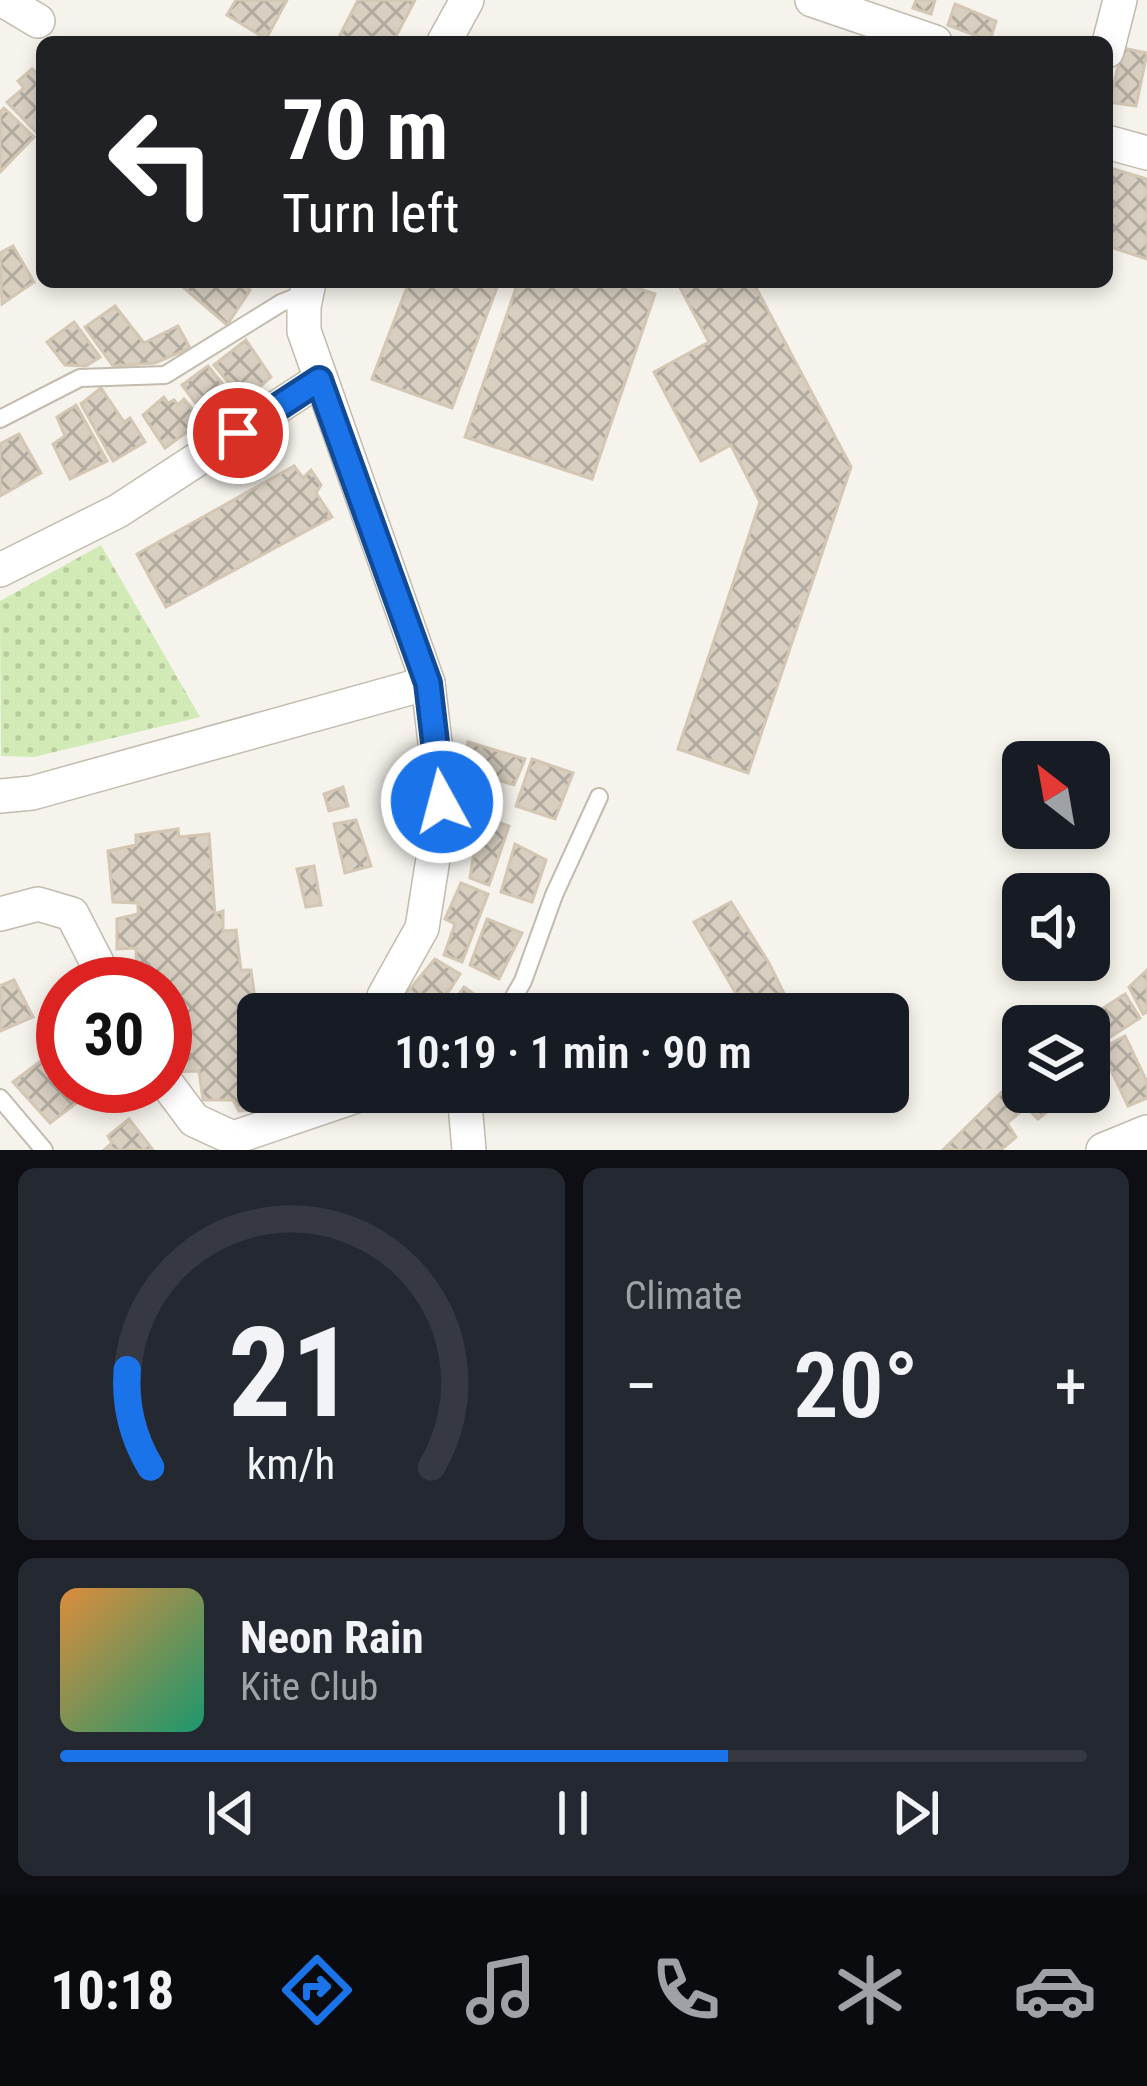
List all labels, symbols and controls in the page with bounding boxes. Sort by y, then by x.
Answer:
text: 70 m [282,81,449,180]
icon: left [84,84,240,240]
text: Turn left [282,182,459,245]
pin [187,382,289,484]
icon: arrive [205,400,271,466]
position arrow [379,739,505,865]
north arrow [1002,741,1110,849]
map controls [1002,741,1110,1113]
button: sound [1002,873,1110,981]
speed limit sign: 30 [36,957,192,1113]
button: layers [1002,1005,1110,1113]
text: 10:19 · 1 min · 90 m [394,1026,752,1079]
text: Climate [625,1273,742,1319]
text: 21 [228,1300,354,1446]
text: 20° [793,1334,918,1439]
text: − [625,1348,658,1425]
text: + [1054,1348,1087,1425]
text: km/h [247,1439,335,1489]
text: Neon Rain [240,1611,424,1664]
text: Kite Club [240,1664,378,1710]
icon: previous [198,1780,264,1846]
icon: pause [540,1780,606,1846]
icon: next [883,1780,949,1846]
icon: directions [275,1948,359,2032]
icon: music [459,1948,543,2032]
icon: phone [644,1948,728,2032]
icon: climate [828,1948,912,2032]
icon: car [1013,1948,1097,2032]
text: 10:18 [50,1959,174,2022]

